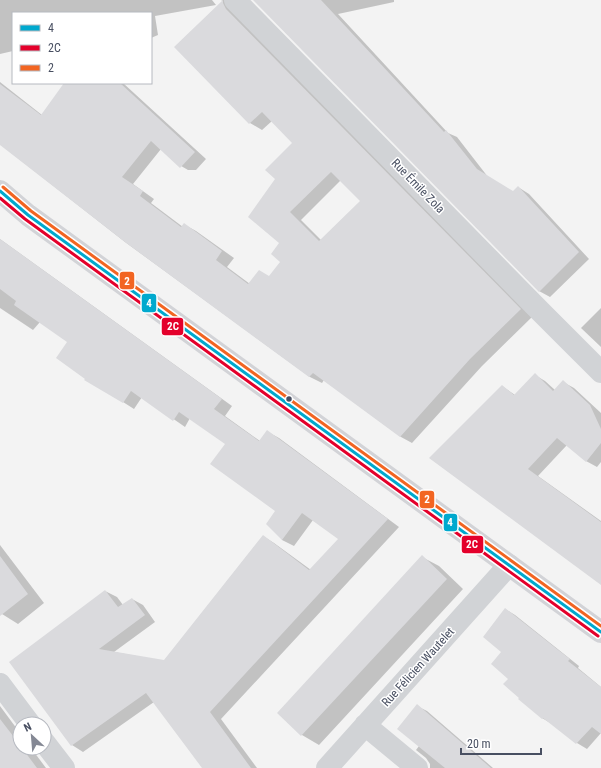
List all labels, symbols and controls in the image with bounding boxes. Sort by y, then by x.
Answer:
legend [12,12,152,84]
text: 4 [48,21,54,35]
text: 2C [48,41,61,55]
text: 2 [48,61,54,75]
street label: Rue Émile Zola [389,155,448,216]
line badge: 2 [119,271,135,290]
text: 2 [124,275,130,288]
line badge: 4 [141,293,157,313]
text: 4 [146,297,152,310]
line badge: 2C [161,317,184,336]
text: 2C [167,320,179,333]
unlabelled marker [284,394,294,404]
line badge: 2 [419,490,435,509]
text: 2 [424,493,430,506]
line badge: 4 [443,513,458,532]
text: 4 [447,516,453,529]
line badge: 2C [461,535,484,554]
text: 2C [466,538,478,551]
street label: Rue Félicien Wautelet [379,624,457,709]
north arrow [12,716,52,756]
text: N [22,720,34,735]
scale bar [461,730,541,756]
text: 20 m [467,737,491,751]

